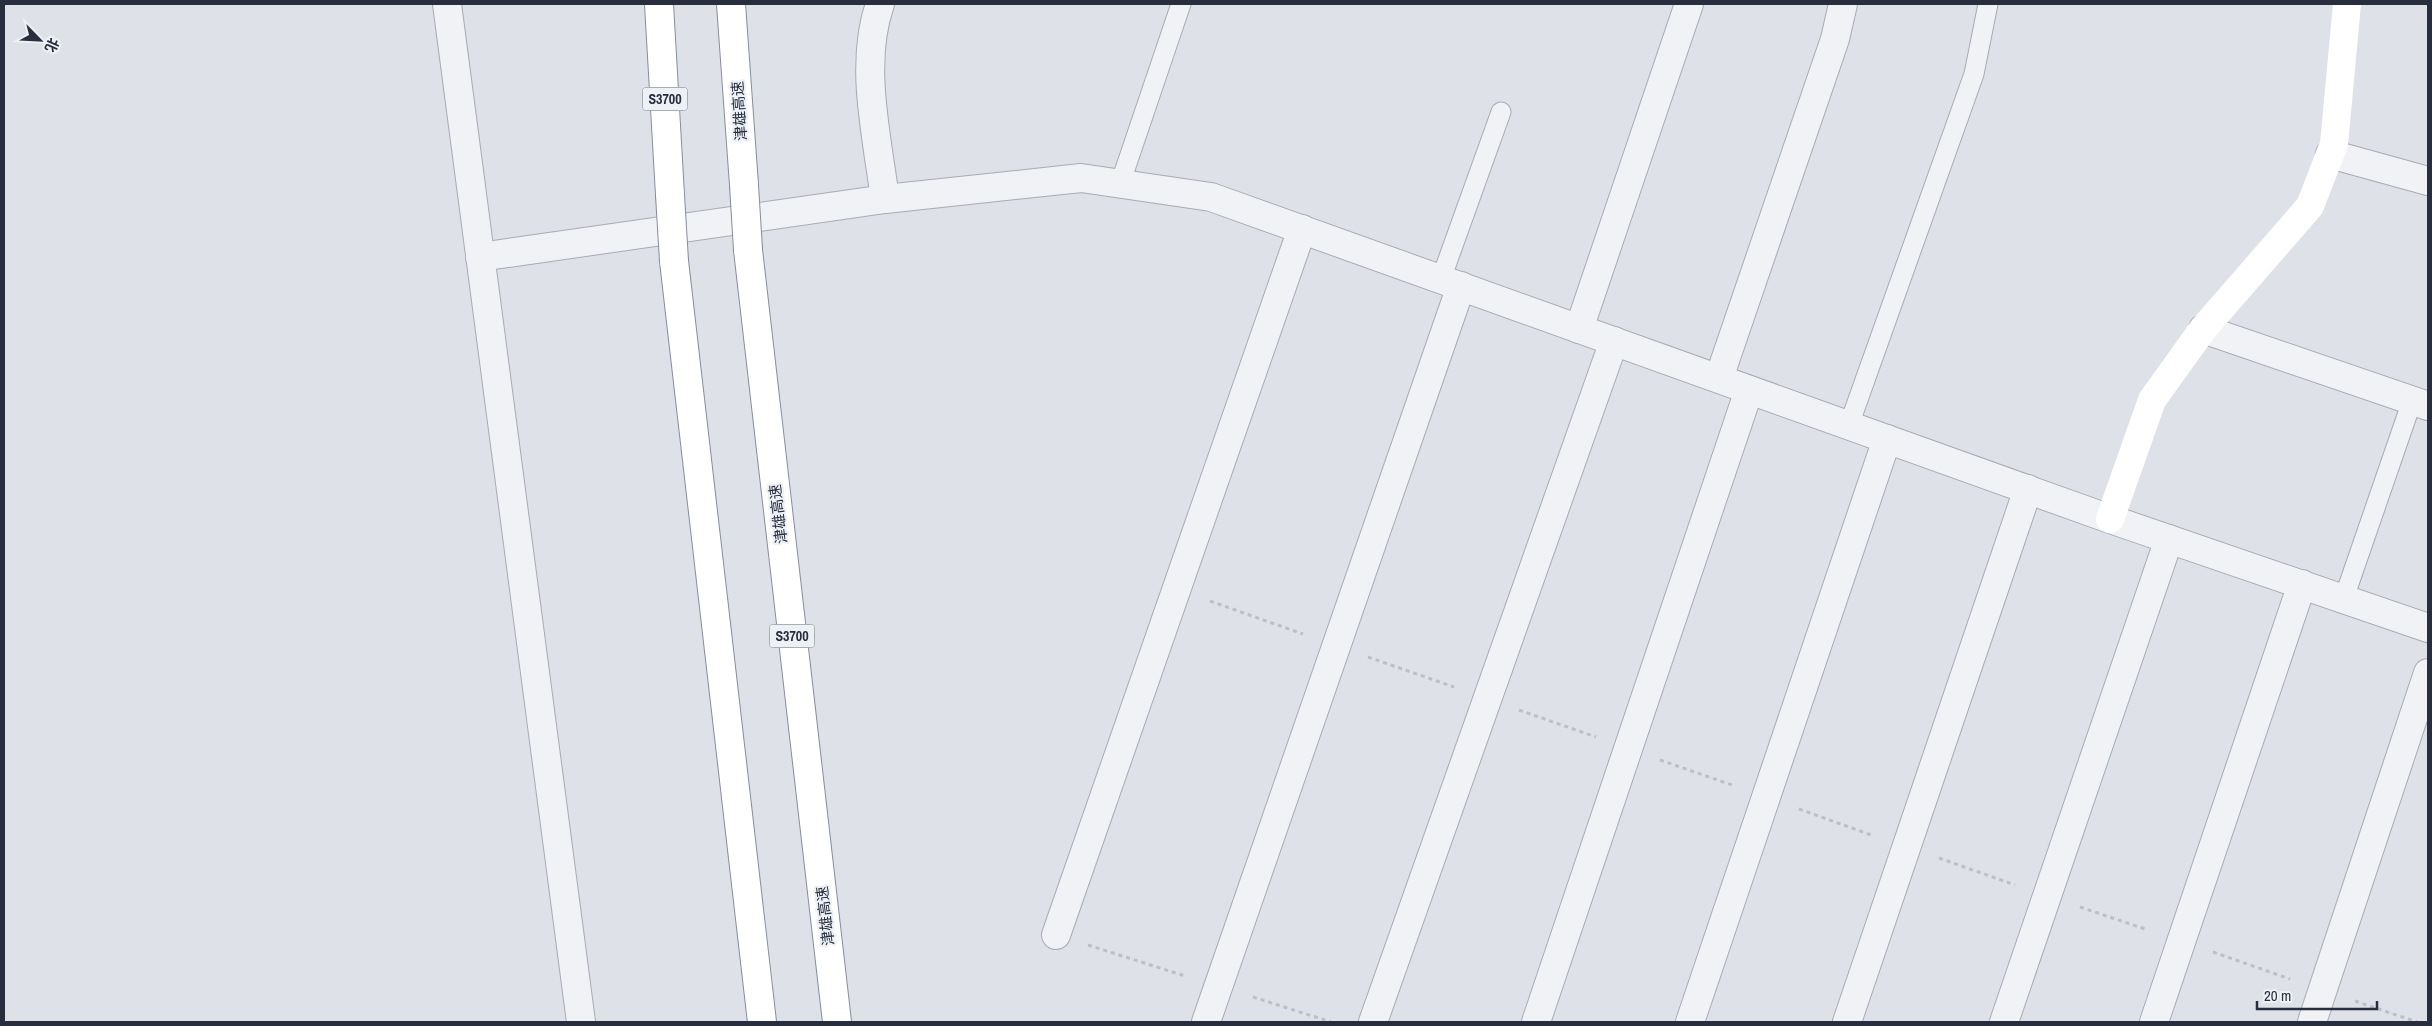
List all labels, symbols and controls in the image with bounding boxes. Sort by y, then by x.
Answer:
north arrow [15,15,65,65]
text: 北 [41,35,63,55]
street label: 津雄高速 [726,80,752,142]
road number: S3700 [642,88,688,110]
street label: 津雄高速 [764,483,792,545]
road number: S3700 [770,624,814,648]
street label: 津雄高速 [811,885,839,947]
scale bar [2257,978,2377,1010]
text: 20 m [2264,985,2291,1006]

